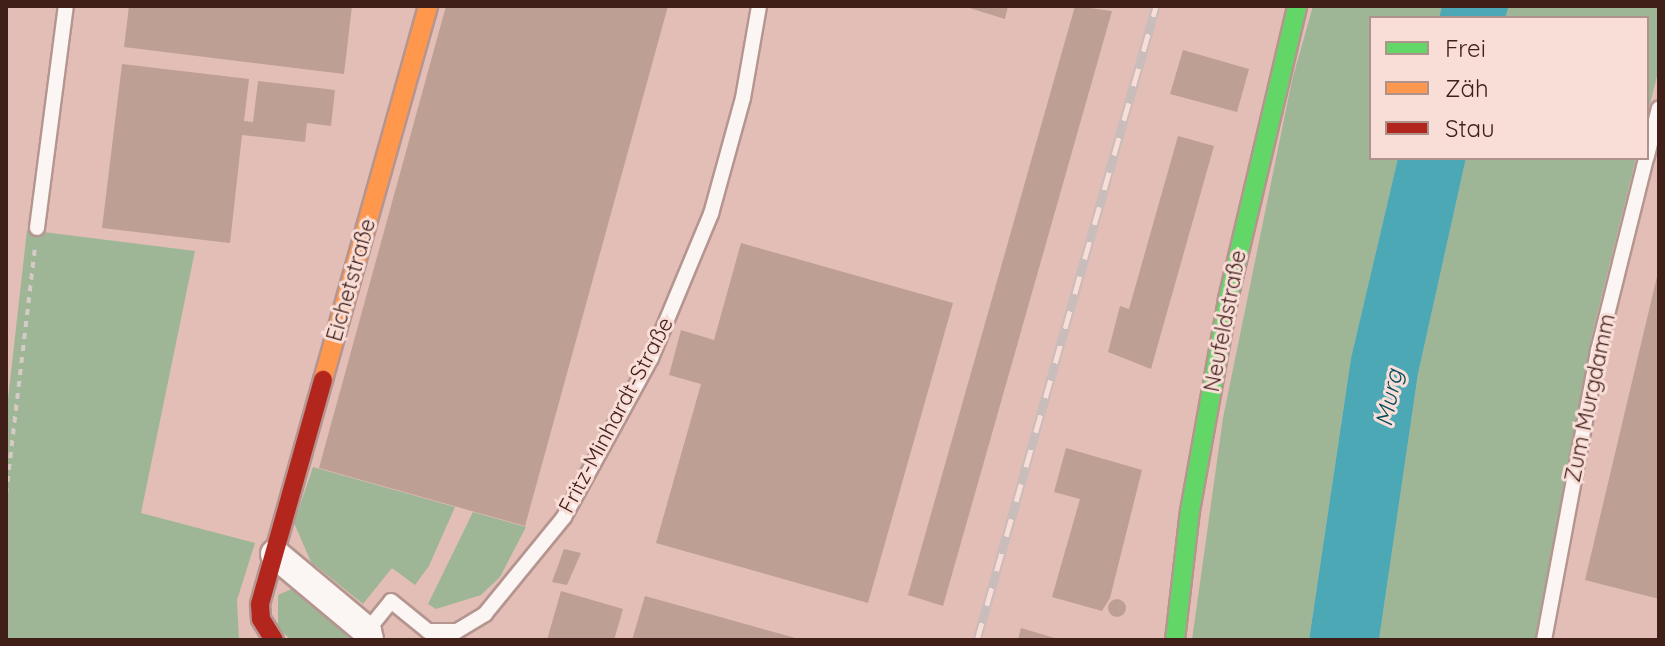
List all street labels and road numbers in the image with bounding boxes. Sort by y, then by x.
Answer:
street label: Eichetstraße [321,216,381,344]
street label: Neufeldstraße [1198,248,1252,394]
street label: Zum Murgdamm [1559,311,1621,485]
street label: Fritz-Minhardt-Straße [553,313,679,517]

